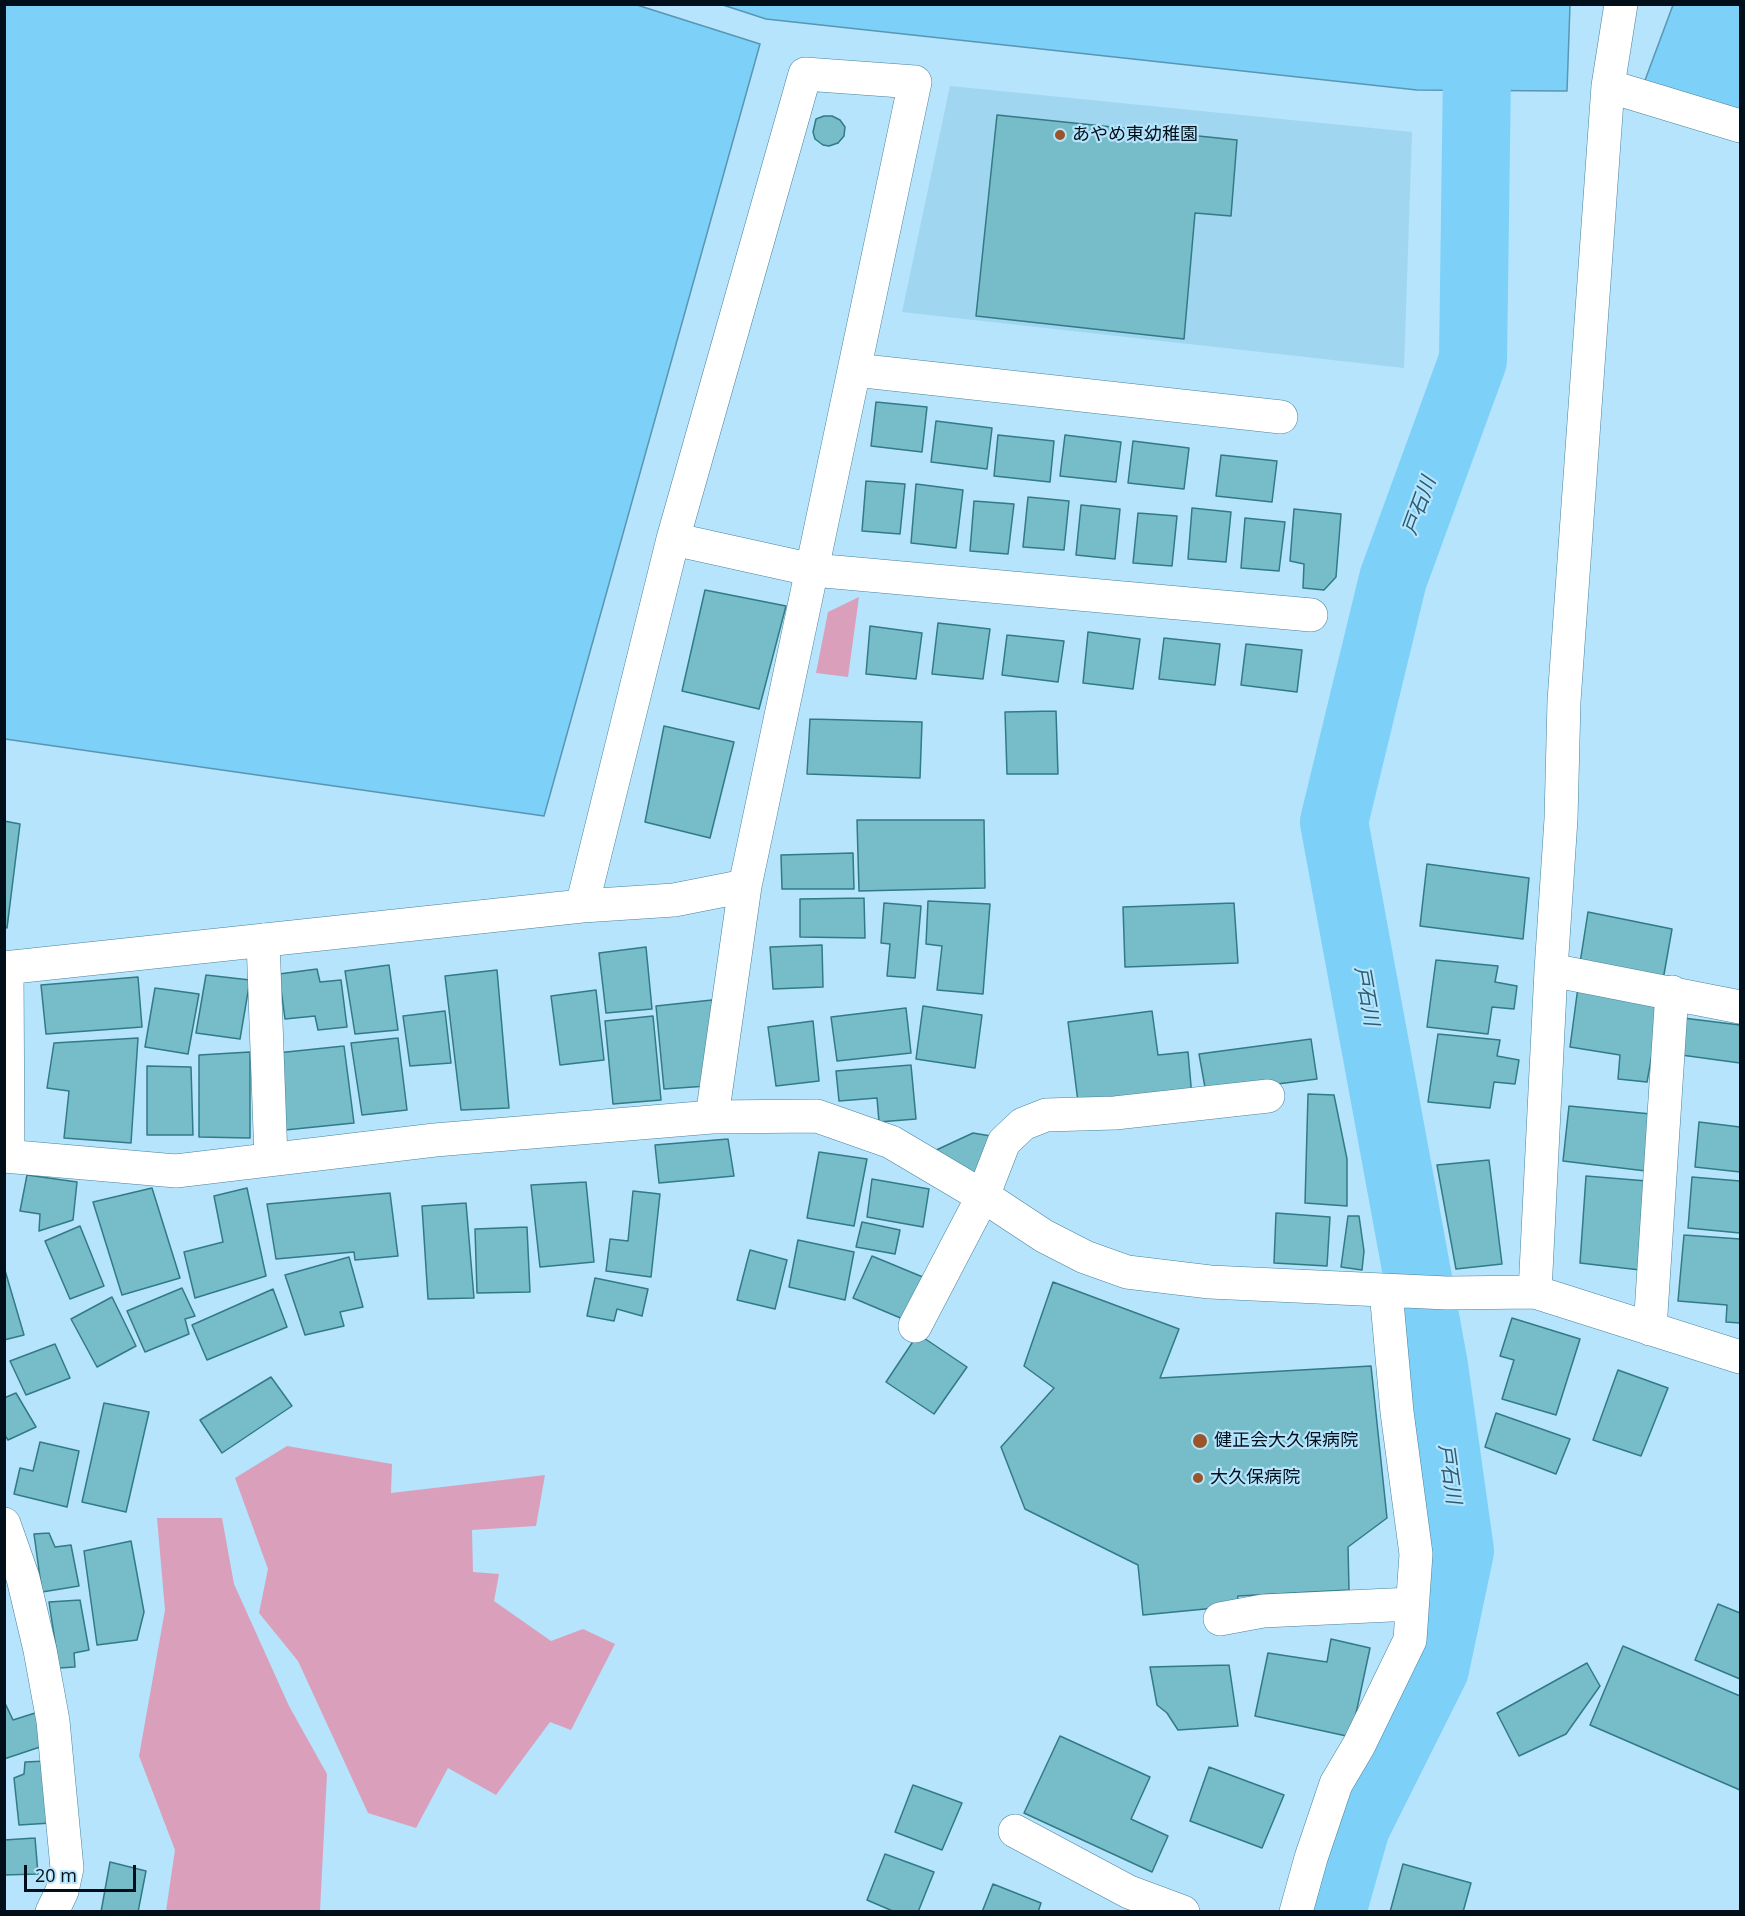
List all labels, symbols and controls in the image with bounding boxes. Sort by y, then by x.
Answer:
place label: あやめ東幼稚園 [1072,124,1198,146]
marker: あやめ東幼稚園 [1053,128,1067,142]
water label: 戸石川 [1398,474,1442,538]
water label: 戸石川 [1349,964,1383,1028]
place label: 健正会大久保病院 [1214,1430,1358,1452]
marker: 健正会大久保病院 [1191,1432,1209,1450]
water label: 戸石川 [1433,1443,1465,1505]
place label: 大久保病院 [1210,1467,1300,1489]
marker: 大久保病院 [1191,1471,1205,1485]
scale bar [27,1853,140,1891]
text: 20 m [35,1863,77,1887]

